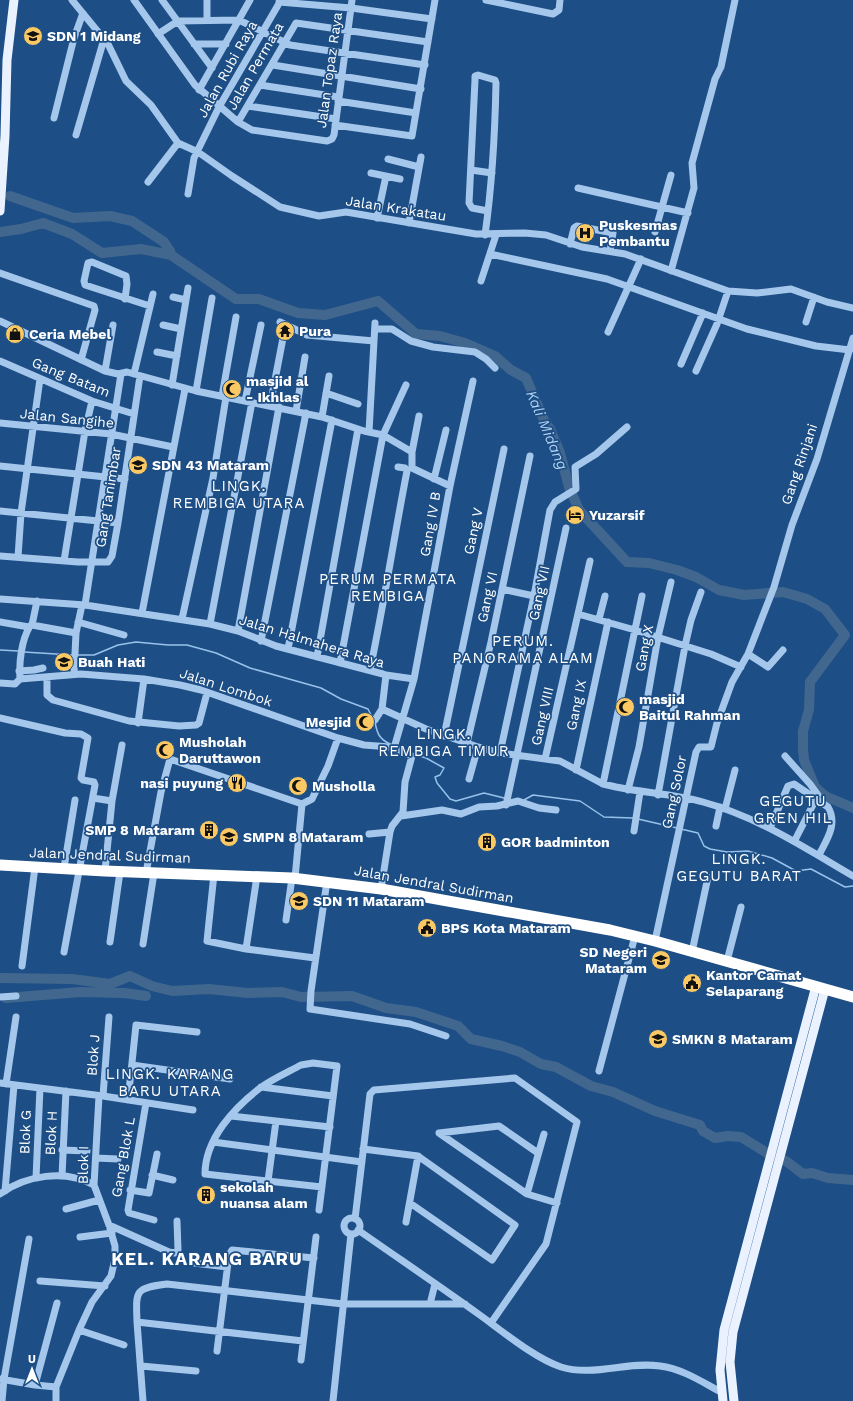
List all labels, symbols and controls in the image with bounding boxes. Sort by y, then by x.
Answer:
street label: Jalan Topaz Raya [313,11,345,129]
street label: Jalan Rubi Raya [194,18,260,120]
street label: Jalan Permata [224,19,287,113]
school or university icon: SDN 1 Midang [22,25,44,47]
place label: SDN 1 Midang [47,28,141,44]
street label: Jalan Krakatau [344,192,448,224]
place label: Puskesmas Pembantu [599,217,678,249]
hospital icon: Puskesmas Pembantu [574,222,596,244]
temple icon: Pura [274,320,296,342]
shop icon: Ceria Mebel [4,323,26,345]
place label: Pura [299,323,332,339]
place label: Ceria Mebel [29,326,111,342]
street label: Gang Batam [30,354,112,400]
place label: masjid al - Ikhlas [246,373,309,405]
mosque icon: masjid al - Ikhlas [221,378,243,400]
water label: Kali Midang [522,387,572,473]
street label: Jalan Sangihe [19,405,115,431]
street label: Gang Rinjani [778,421,820,507]
street label: Gang Tanimbar [92,445,124,548]
school or university icon: SDN 43 Mataram [127,454,149,476]
place label: SDN 43 Mataram [152,457,269,473]
district label: LINGK. REMBIGA UTARA [173,477,305,512]
street label: Gang IV B [416,490,444,558]
hotel icon: Yuzarsif [564,504,586,526]
street label: Gang V [460,506,486,556]
place label: Yuzarsif [589,507,645,523]
street label: Gang VII [525,564,553,622]
district label: PERUM PERMATA REMBIGA [319,570,457,605]
street label: Gang VI [474,570,500,624]
street label: Jalan Halmahera Raya [237,611,387,671]
street label: Gang X [632,623,656,673]
district label: PERUM. PANORAMA ALAM [452,632,594,667]
school or university icon: Buah Hati [53,651,75,673]
place label: Buah Hati [78,654,145,670]
street label: Jalan Lombok [178,665,274,710]
street label: Gang IX [563,678,589,732]
street label: Gang VIII [527,685,557,747]
place label: masjid Baitul Rahman [639,691,740,723]
mosque icon: masjid Baitul Rahman [614,696,636,718]
mosque icon: Mesjid [354,711,376,733]
place label: Mesjid [306,714,351,730]
district label: LINGK. REMBIGA TIMUR [378,725,510,760]
place label: Musholah Daruttawon [179,734,261,766]
mosque icon: Musholah Daruttawon [154,739,176,761]
street label: Gang Solor [658,754,690,830]
restaurant icon: nasi puyung [226,772,248,794]
place label: nasi puyung [140,775,223,791]
mosque icon: Musholla [287,775,309,797]
place label: Musholla [312,778,376,794]
district label: GEGUTU GREN HIL [754,792,832,827]
building icon: SMP 8 Mataram [198,819,220,841]
place label: SMP 8 Mataram [85,822,195,838]
school or university icon: SMPN 8 Mataram [218,826,240,848]
place label: SMPN 8 Mataram [243,829,363,845]
building icon: GOR badminton [476,831,498,853]
place label: GOR badminton [501,834,610,850]
street label: Jalan Jendral Sudirman [29,844,191,866]
district label: LINGK. GEGUTU BARAT [676,850,802,885]
street label: Jalan Jendral Sudirman [353,862,515,906]
school or university icon: SDN 11 Mataram [288,890,310,912]
place label: SDN 11 Mataram [313,893,425,909]
public building icon: BPS Kota Mataram [416,917,438,939]
place label: BPS Kota Mataram [441,920,571,936]
place label: SD Negeri Mataram [579,944,647,976]
school or university icon: SD Negeri Mataram [650,949,672,971]
place label: Kantor Camat Selaparang [706,967,801,999]
public building icon: Kantor Camat Selaparang [681,972,703,994]
school or university icon: SMKN 8 Mataram [647,1028,669,1050]
place label: SMKN 8 Mataram [672,1031,793,1047]
street label: Blok J [84,1034,102,1076]
district label: LINGK. KARANG BARU UTARA [106,1065,234,1100]
street label: Blok G [16,1110,34,1154]
street label: Blok H [42,1110,60,1156]
street label: Gang Blok L [108,1115,138,1199]
street label: Blok I [75,1146,91,1184]
place label: sekolah nuansa alam [220,1179,308,1211]
building icon: sekolah nuansa alam [195,1184,217,1206]
district label: KEL. KARANG BARU [111,1248,303,1269]
north arrow [12,1349,52,1389]
text: U [28,1353,36,1366]

